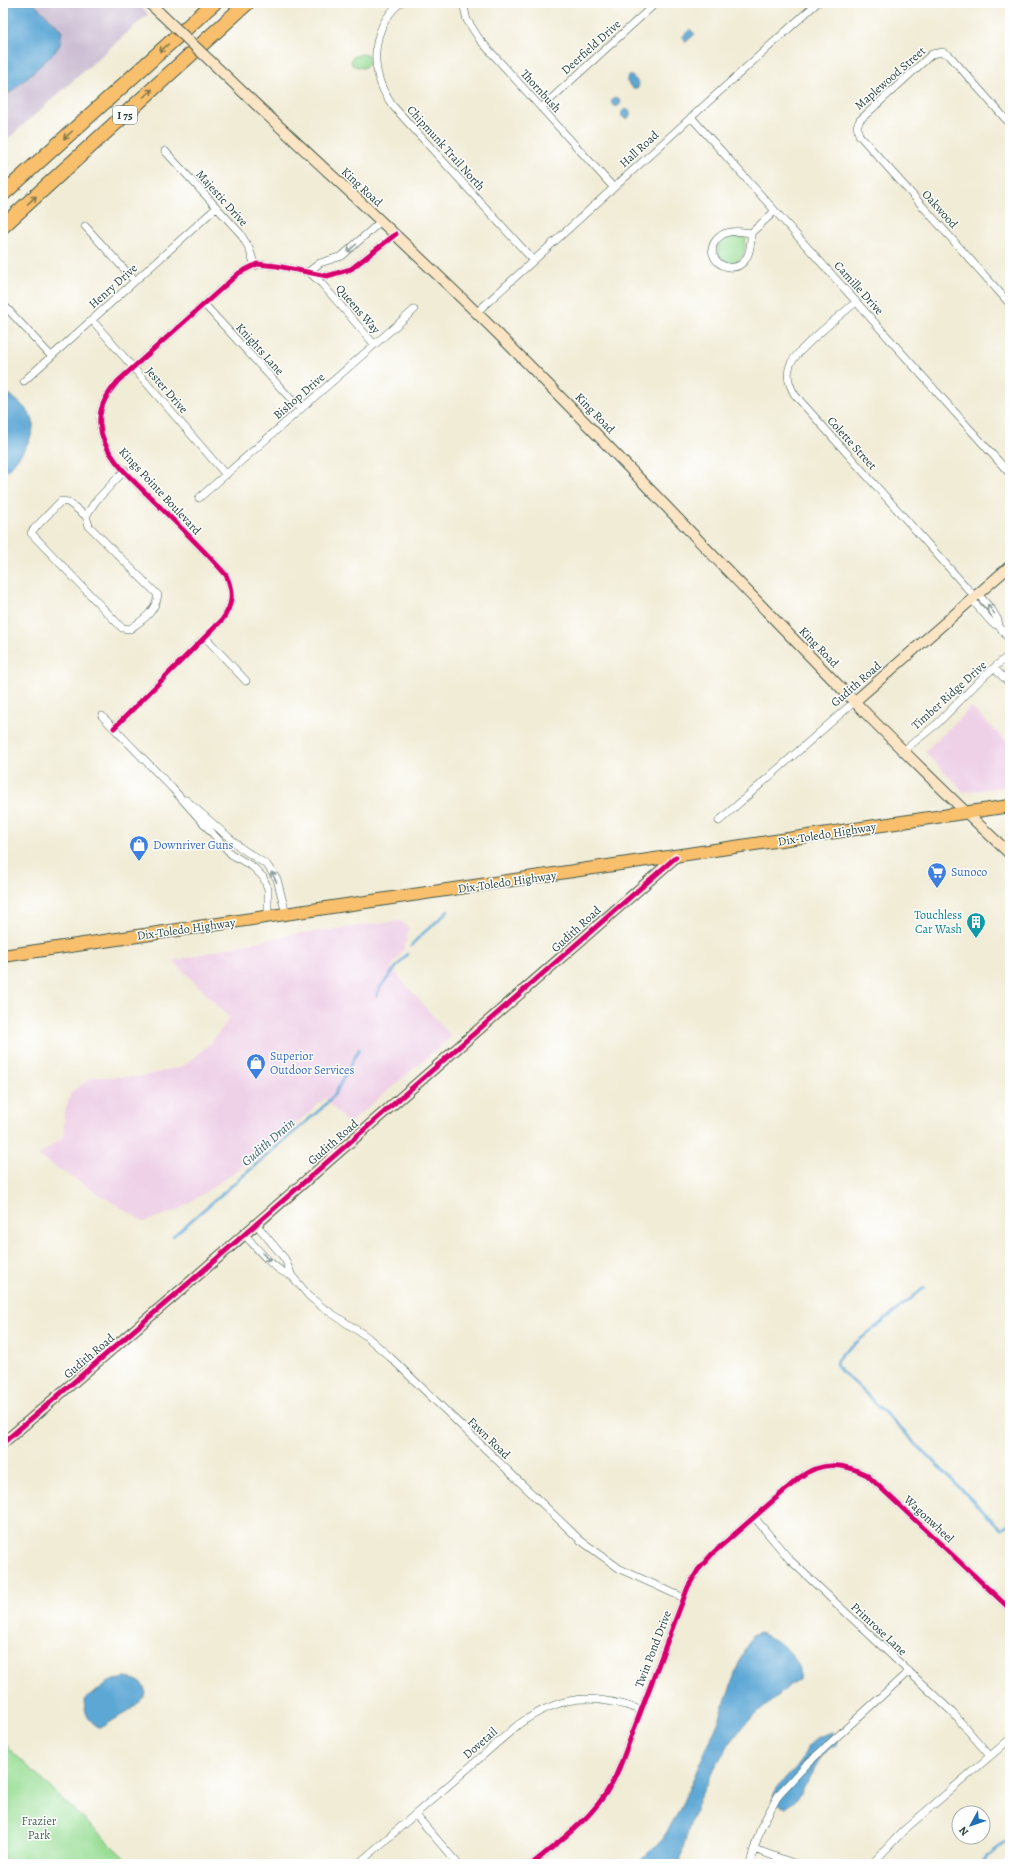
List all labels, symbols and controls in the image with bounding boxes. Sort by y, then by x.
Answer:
street label: Deerfield Drive [558,16,624,78]
one-way arrow [159,43,169,53]
street label: Maplewood Street [851,43,929,113]
street label: Thornbush [517,66,565,116]
one-way arrow [143,89,153,98]
street label: Chipmunk Trail North [403,102,489,194]
road number: I 75 [113,106,137,124]
street label: Hall Road [616,127,662,171]
one-way arrow [63,131,73,140]
street label: King Road [338,164,386,211]
street label: Majestic Drive [192,166,252,230]
street label: Oakwood [918,186,962,232]
one-way arrow [27,195,37,205]
one-way arrow [347,243,357,252]
street label: Camille Drive [831,258,887,318]
street label: Henry Drive [85,260,141,312]
street label: Queens Way [332,281,384,337]
street label: Knights Lane [232,320,288,378]
street label: Jester Drive [142,363,192,417]
street label: Bishop Drive [270,369,328,423]
street label: King Road [572,389,619,437]
street label: Colette Street [824,413,880,473]
street label: Kings Pointe Boulevard [115,444,205,539]
one-way arrow [986,604,995,615]
street label: King Road [796,623,843,671]
street label: Gudith Road [827,657,885,710]
street label: Timber Ridge Drive [908,657,990,733]
street label: Dix-Toledo Highway [777,818,878,850]
shop icon: Downriver Guns [128,834,150,862]
place label: Downriver Guns [153,837,234,853]
supermarket icon: Sunoco [926,861,948,889]
place label: Sunoco [951,864,987,880]
street label: Dix-Toledo Highway [457,867,558,897]
one-way arrow [270,871,278,883]
street label: Gudith Road [548,902,605,956]
place label: Touchless Car Wash [914,907,963,937]
building icon: Touchless Car Wash [965,911,987,939]
street label: Dix-Toledo Highway [136,914,237,944]
place label: Superior Outdoor Services [270,1048,354,1078]
shop icon: Superior Outdoor Services [245,1052,267,1080]
water label: Gudith Drain [238,1114,298,1170]
street label: Gudith Road [304,1115,362,1168]
one-way arrow [261,1252,270,1262]
street label: Gudith Road [60,1330,118,1382]
street label: Fawn Road [464,1414,514,1463]
street label: Wagonwheel [900,1491,957,1546]
street label: Primrose Lane [848,1599,910,1659]
street label: Twin Pond Drive [631,1608,675,1690]
street label: Dovetail [459,1724,501,1762]
north arrow [951,1805,991,1845]
park label: Frazier Park [22,1813,57,1843]
text: N [955,1823,972,1839]

